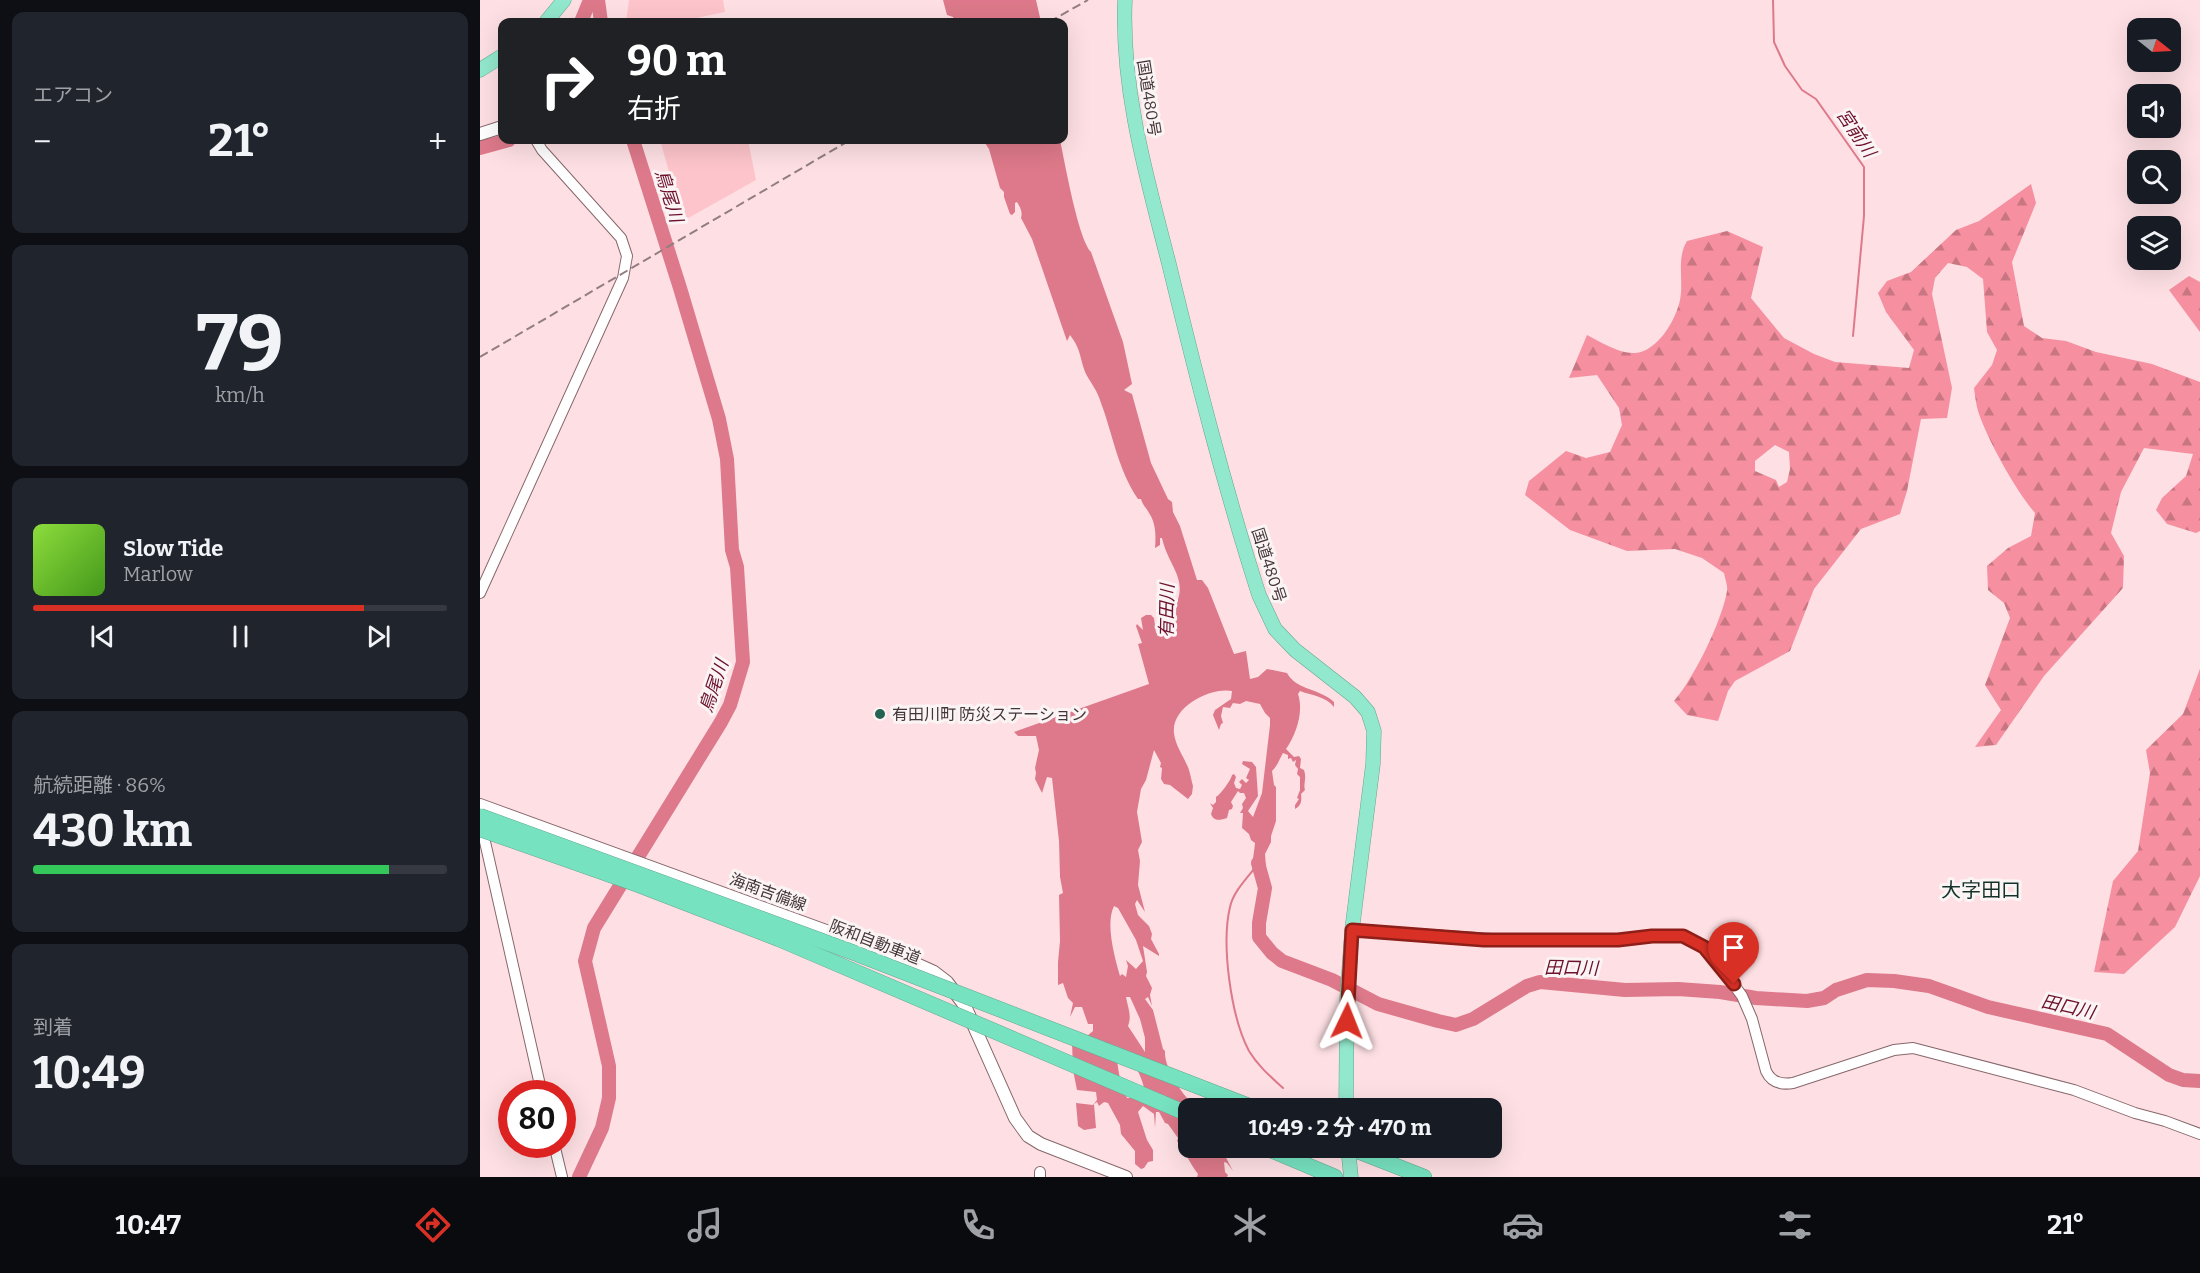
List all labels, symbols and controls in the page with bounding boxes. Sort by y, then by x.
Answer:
north arrow [2127,18,2181,72]
map controls [2127,18,2181,270]
text: 90 m [627,36,726,86]
icon: right [528,42,606,120]
street label: 国道480号 [1134,58,1164,138]
text: エアコン [33,83,113,107]
button: sound [2127,84,2181,138]
text: 右折 [627,93,681,125]
water label: 宮前川 [1832,104,1881,163]
text: 21° [208,114,271,168]
text: − [33,122,51,162]
text: + [428,122,447,162]
button: search [2127,150,2181,204]
water label: 鳥尾川 [651,167,688,227]
button: layers [2127,216,2181,270]
text: 79 [196,297,284,391]
text: km/h [215,383,265,407]
street label: 国道480号 [1248,525,1290,605]
text: Slow Tide [123,535,223,562]
text: Marlow [123,562,193,586]
water label: 有田川 [1156,582,1179,638]
icon: previous [86,620,119,653]
icon: pause [224,620,257,653]
icon: next [362,620,395,653]
water label: 鳥尾川 [695,655,734,715]
place label: 有田川町 防災ステーション [892,705,1087,724]
marker: 有田川町 防災ステーション [873,707,887,721]
text: 航続距離 · 86% [33,773,166,797]
text: 430 km [33,804,192,858]
street label: 海南吉備線 [727,869,809,915]
district label: 大字田口 [1941,878,2021,902]
street label: 阪和自動車道 [827,916,923,968]
pin [1708,922,1759,984]
icon: arrive [1717,931,1750,964]
water label: 田口川 [1544,957,1600,980]
position arrow [1315,989,1379,1053]
water label: 田口川 [2039,990,2099,1024]
text: 到着 [33,1015,73,1039]
text: 10:49 [33,1046,146,1100]
speed limit sign: 80 [498,1080,576,1158]
text: 10:49 · 2 分 · 470 m [1249,1114,1431,1141]
icon: directions [412,1204,454,1246]
icon: music [684,1204,726,1246]
icon: phone [957,1204,999,1246]
icon: climate [1229,1204,1271,1246]
icon: car [1502,1204,1544,1246]
icon: filters [1774,1204,1816,1246]
text: 10:47 [115,1209,181,1241]
text: 21° [2047,1209,2085,1241]

